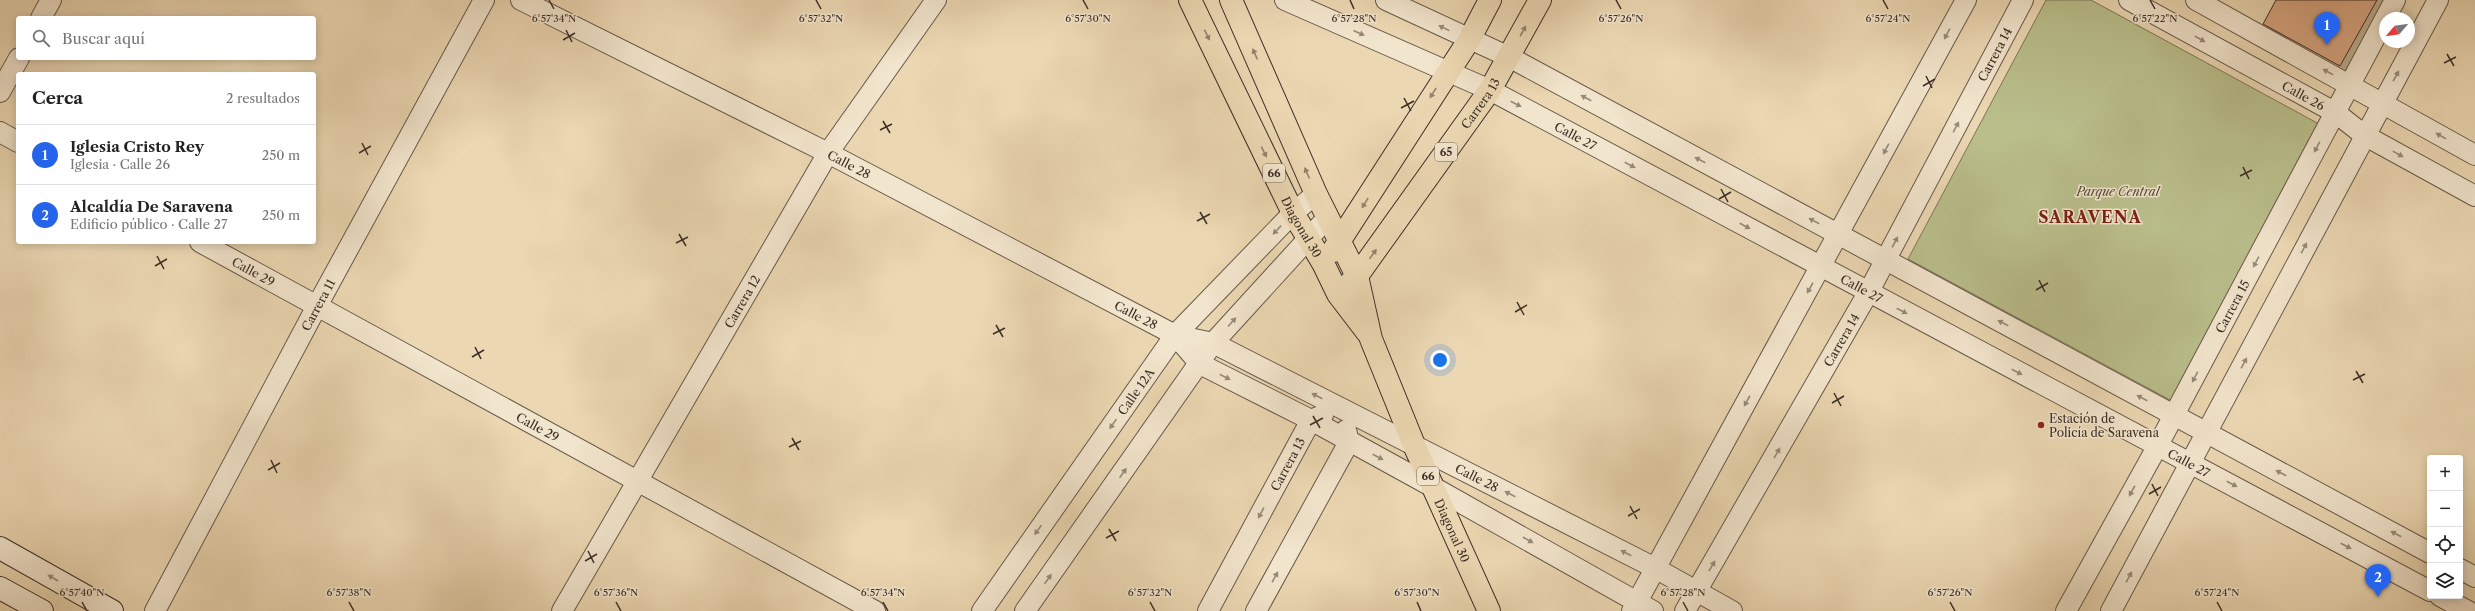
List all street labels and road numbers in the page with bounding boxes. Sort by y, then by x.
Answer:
street label: Carrera 14 [1974,25,2015,84]
street label: Carrera 13 [1457,75,1503,131]
street label: Calle 26 [2280,78,2328,113]
street label: Calle 27 [1552,118,1599,153]
road number: 65 [1435,143,1457,161]
street label: Calle 28 [825,147,873,182]
road number: 66 [1263,164,1285,182]
street label: Diagonal 30 [1279,194,1325,260]
street label: Calle 29 [229,253,278,289]
street label: Calle 27 [1838,271,1885,305]
street label: Carrera 12 [721,272,763,331]
street label: Carrera 11 [298,276,338,333]
street label: Carrera 15 [2212,277,2252,336]
street label: Calle 28 [1112,297,1160,332]
street label: Carrera 14 [1820,310,1862,369]
street label: Calle 12A [1114,364,1158,418]
street label: Calle 29 [514,409,562,444]
street label: Carrera 13 [1267,435,1308,493]
street label: Calle 27 [2165,445,2213,480]
street label: Calle 28 [1453,460,1501,495]
road number: 66 [1417,467,1439,485]
street label: Diagonal 30 [1432,496,1473,564]

